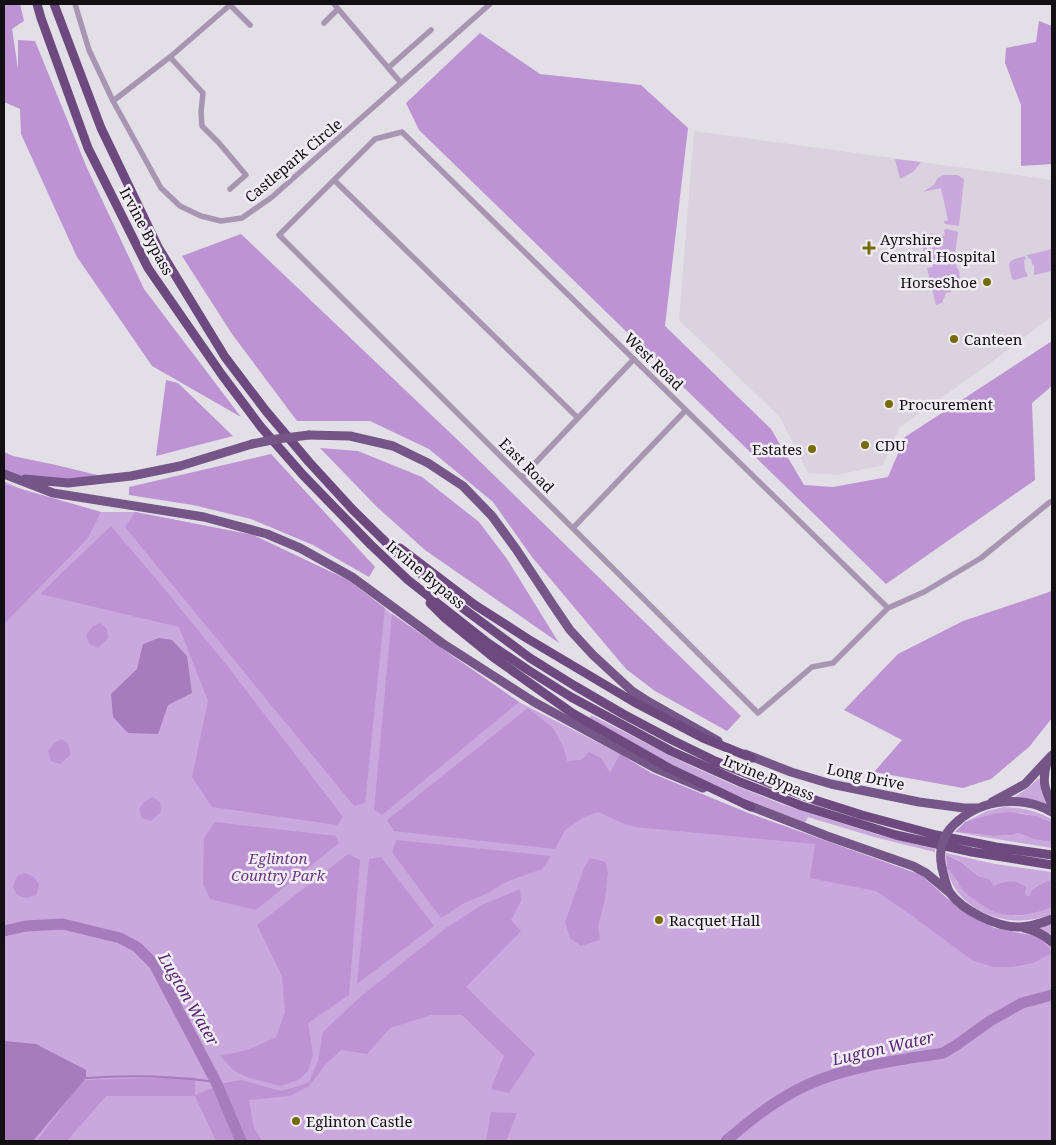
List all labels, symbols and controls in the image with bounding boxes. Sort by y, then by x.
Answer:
street label: Castlepark Circle [240,113,346,207]
street label: Irvine Bypass [115,184,179,279]
place label: Ayrshire Central Hospital [880,229,996,266]
marker: Ayrshire Central Hospital [862,241,876,255]
place label: HorseShoe [900,272,977,292]
marker: HorseShoe [981,276,993,288]
street label: West Road [620,328,688,394]
place label: Canteen [964,329,1023,349]
marker: Canteen [948,333,960,345]
place label: Procurement [899,394,993,414]
marker: Procurement [883,398,895,410]
street label: East Road [495,433,559,497]
place label: CDU [875,435,906,455]
place label: Estates [752,439,802,459]
marker: CDU [859,439,871,451]
marker: Estates [806,443,818,455]
street label: Irvine Bypass [382,535,470,613]
street label: Irvine Bypass [720,750,818,804]
street label: Long Drive [825,758,907,794]
park label: Eglinton Country Park [231,848,325,885]
place label: Racquet Hall [669,910,761,930]
marker: Racquet Hall [653,914,665,926]
water label: Lugton Water [153,948,225,1050]
water label: Lugton Water [829,1026,936,1071]
place label: Eglinton Castle [306,1111,412,1131]
marker: Eglinton Castle [290,1115,302,1127]

